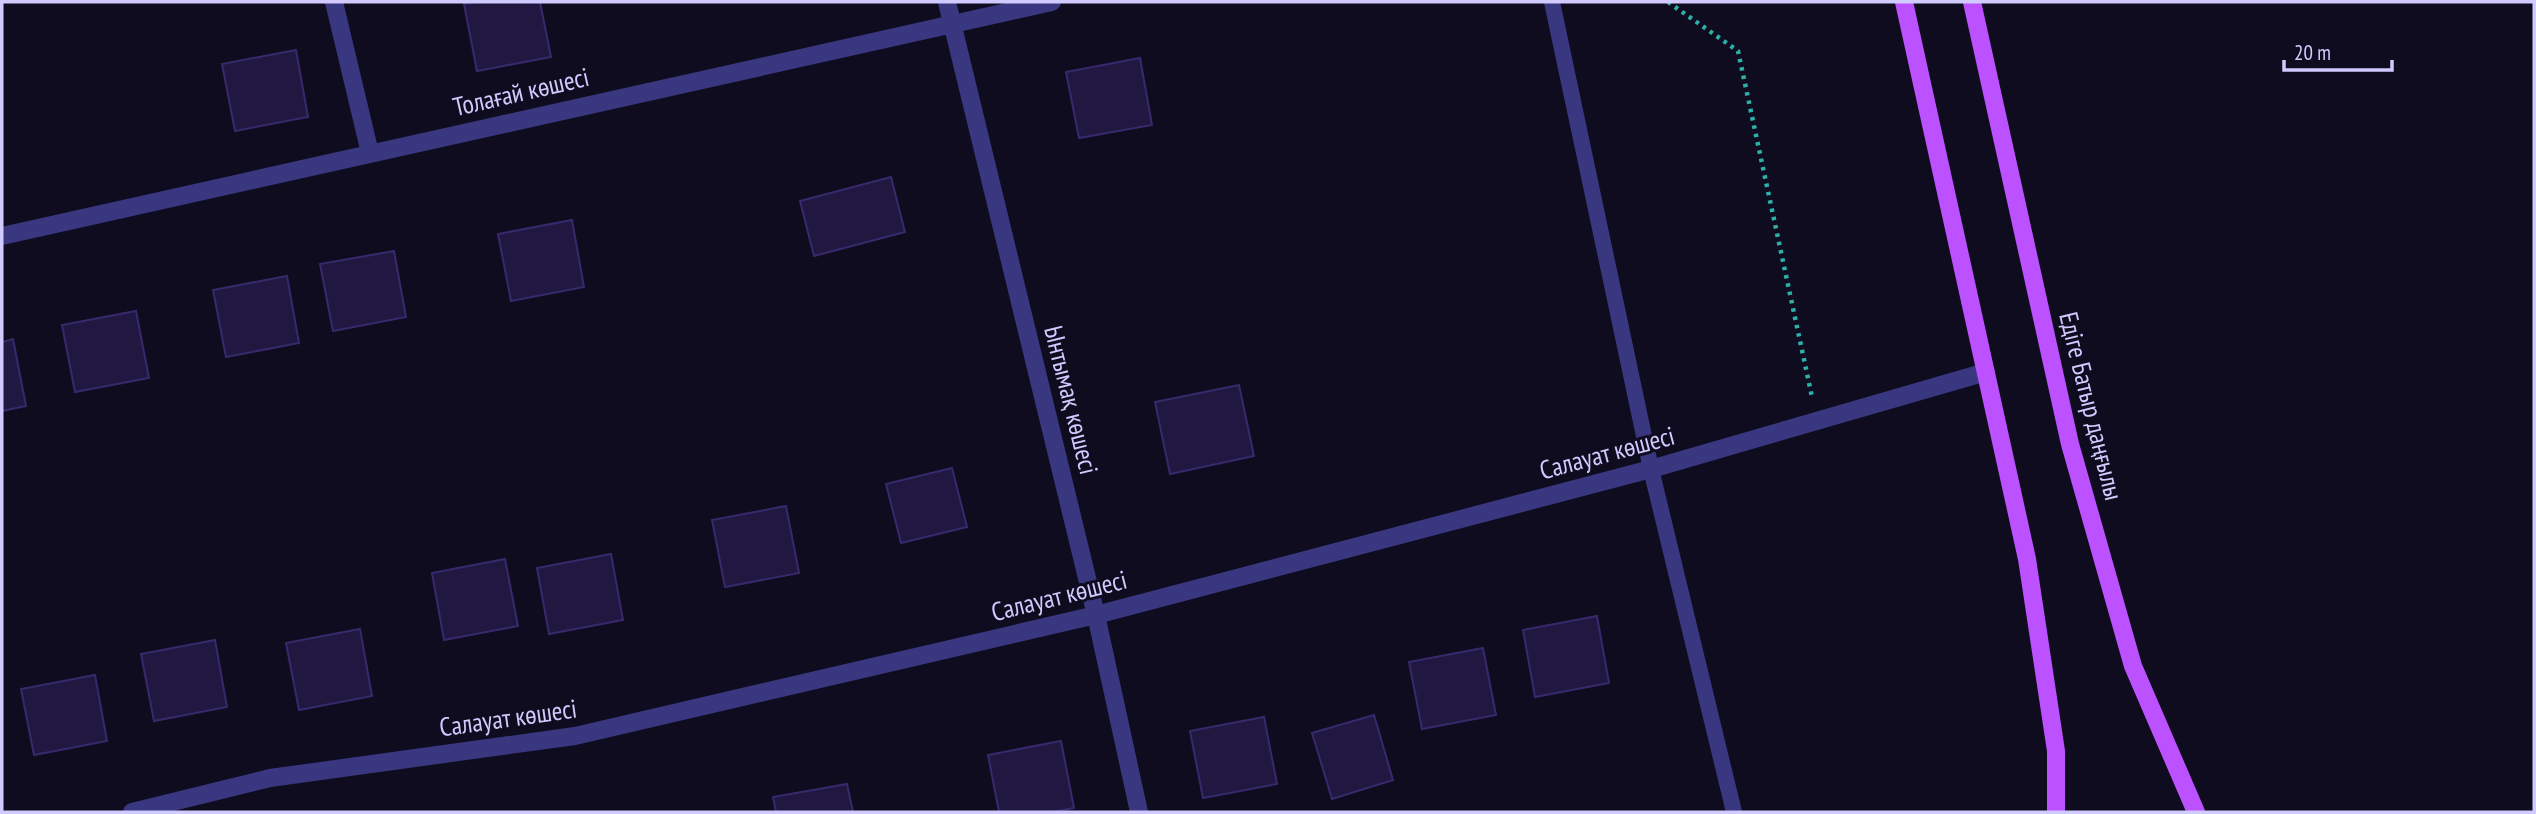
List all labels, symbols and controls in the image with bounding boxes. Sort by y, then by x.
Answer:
scale bar [2284,28,2392,72]
text: 20 m [2294,39,2331,66]
street label: Толағай көшесі [450,60,592,123]
street label: Едіге Батыр даңғылы [2052,308,2131,503]
street label: Ынтымақ көшесі [1037,322,1106,478]
street label: Салауат көшесі [1536,419,1678,486]
street label: Салауат көшесі [988,563,1130,628]
street label: Салауат көшесі [437,692,579,743]

